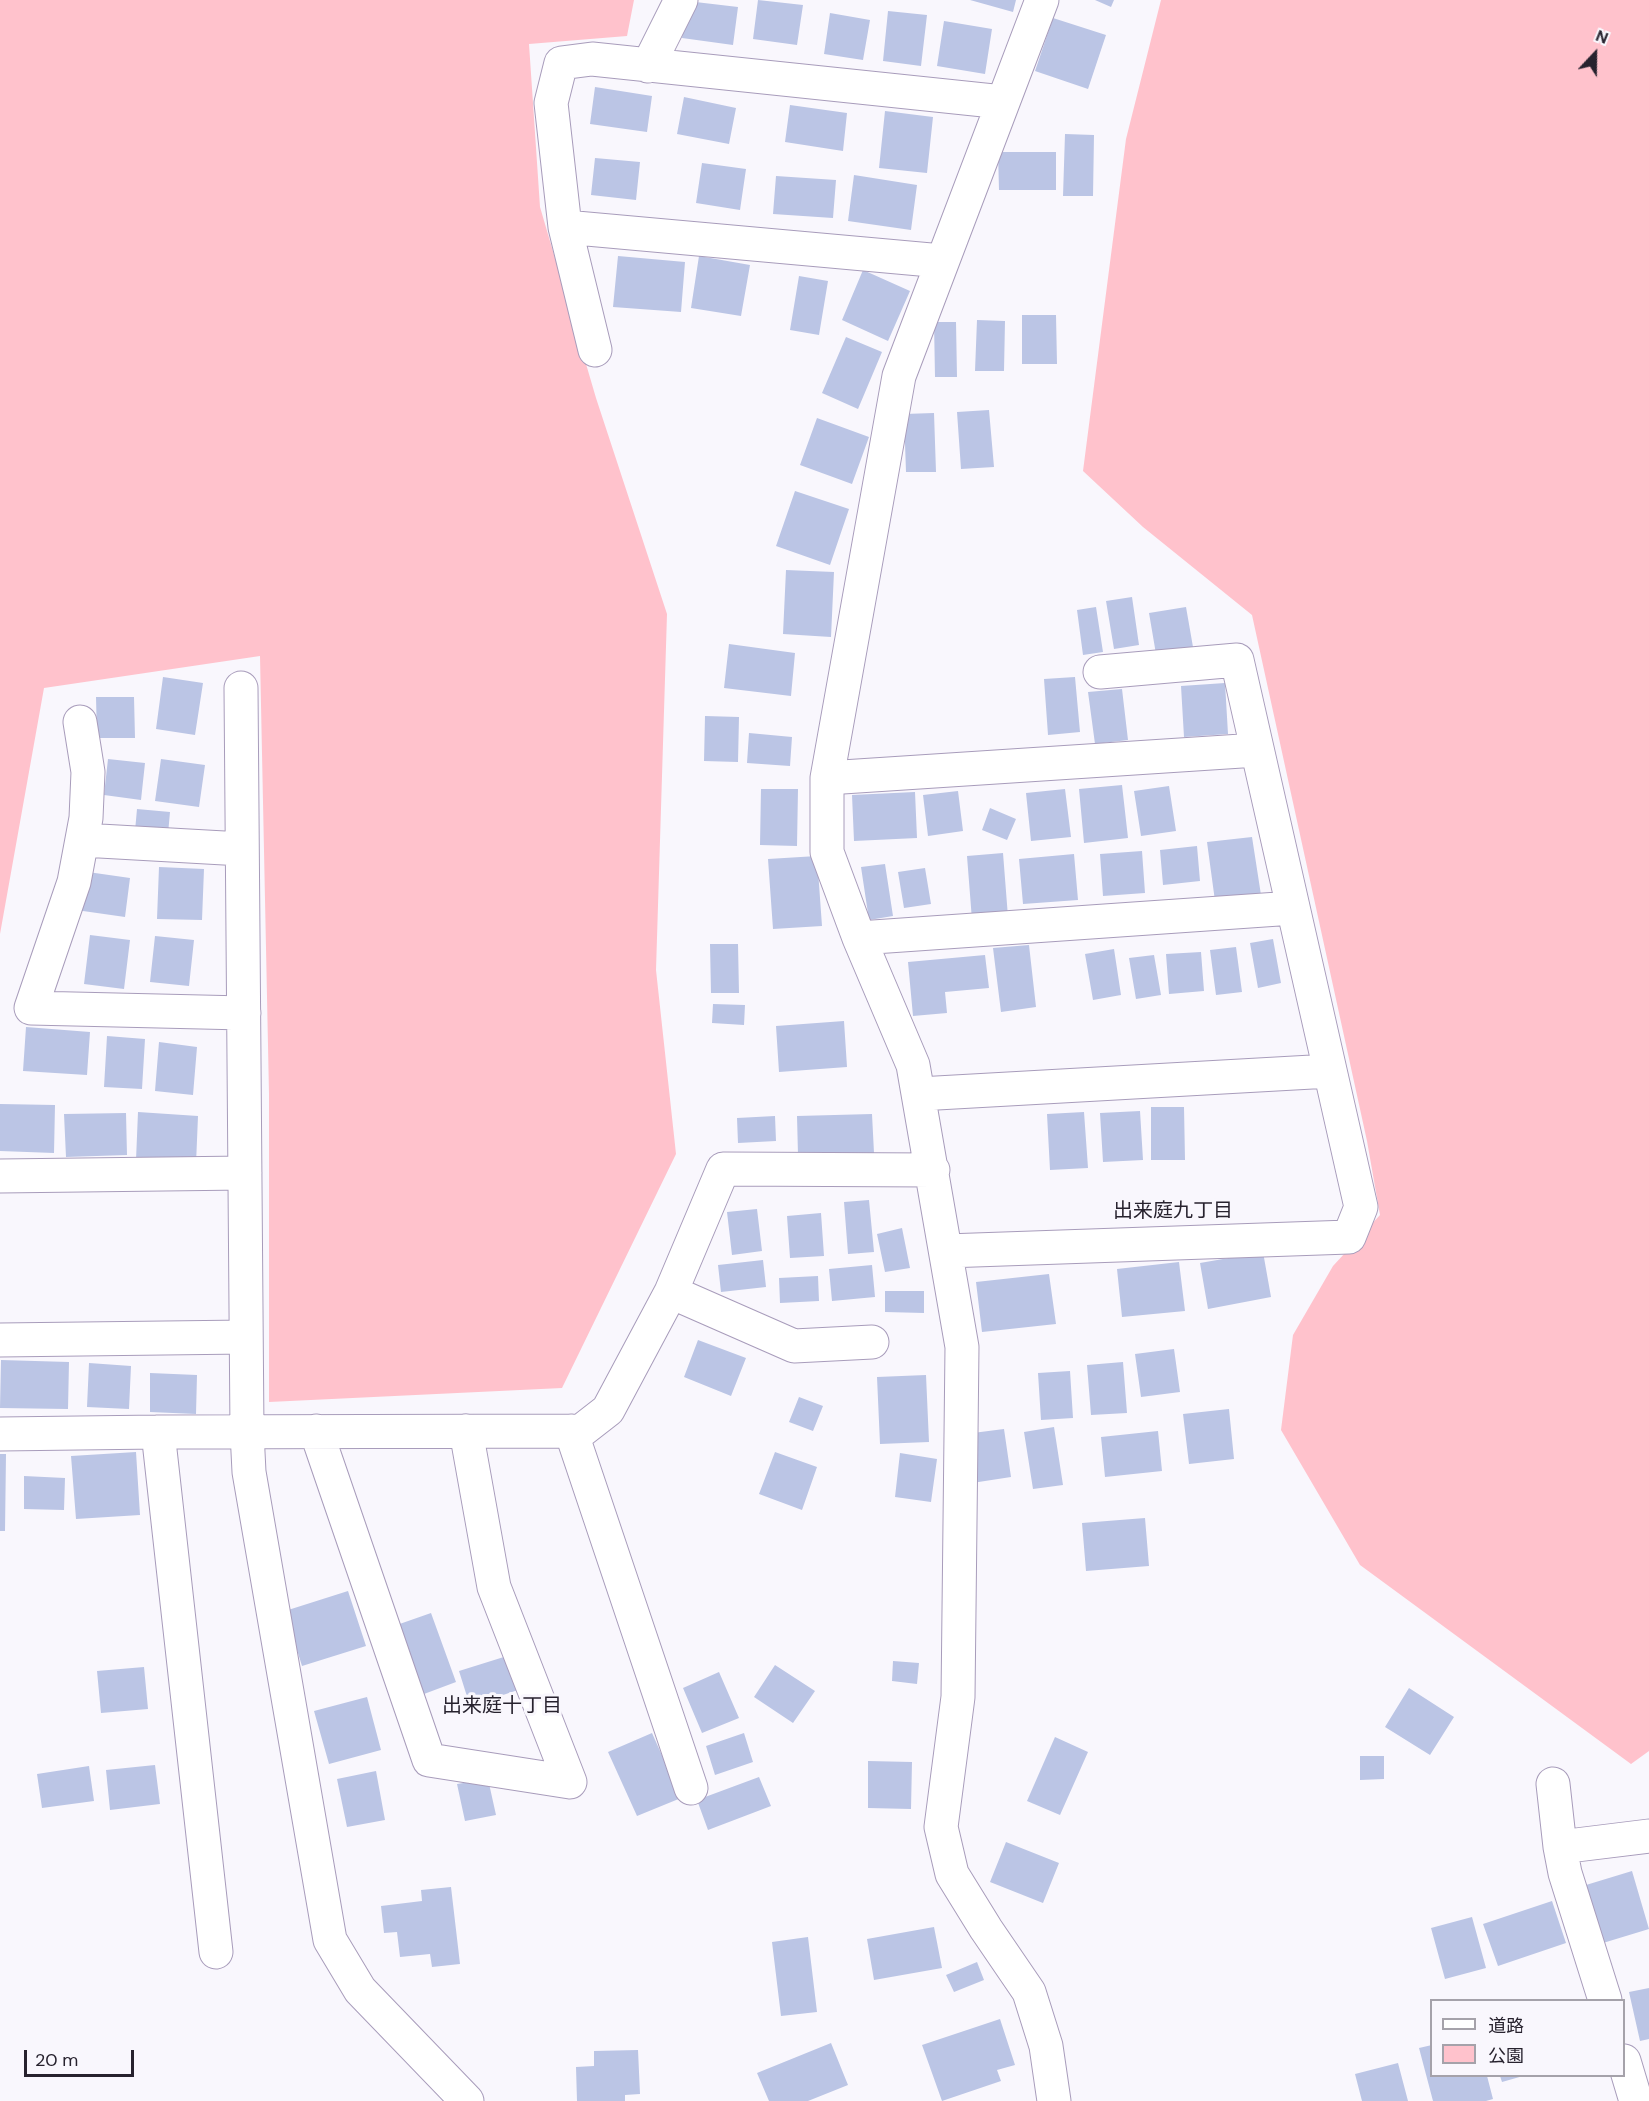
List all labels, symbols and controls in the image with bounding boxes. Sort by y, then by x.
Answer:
north arrow [1565,24,1625,84]
text: N [1593,25,1611,49]
district label: 出来庭九丁目 [1113,1200,1233,1224]
district label: 出来庭十丁目 [442,1695,562,1719]
legend [1430,1999,1625,2077]
text: 道路 [1488,2014,1524,2038]
scale bar [27,2038,136,2076]
text: 公園 [1488,2044,1524,2068]
text: 20 m [35,2048,78,2072]

